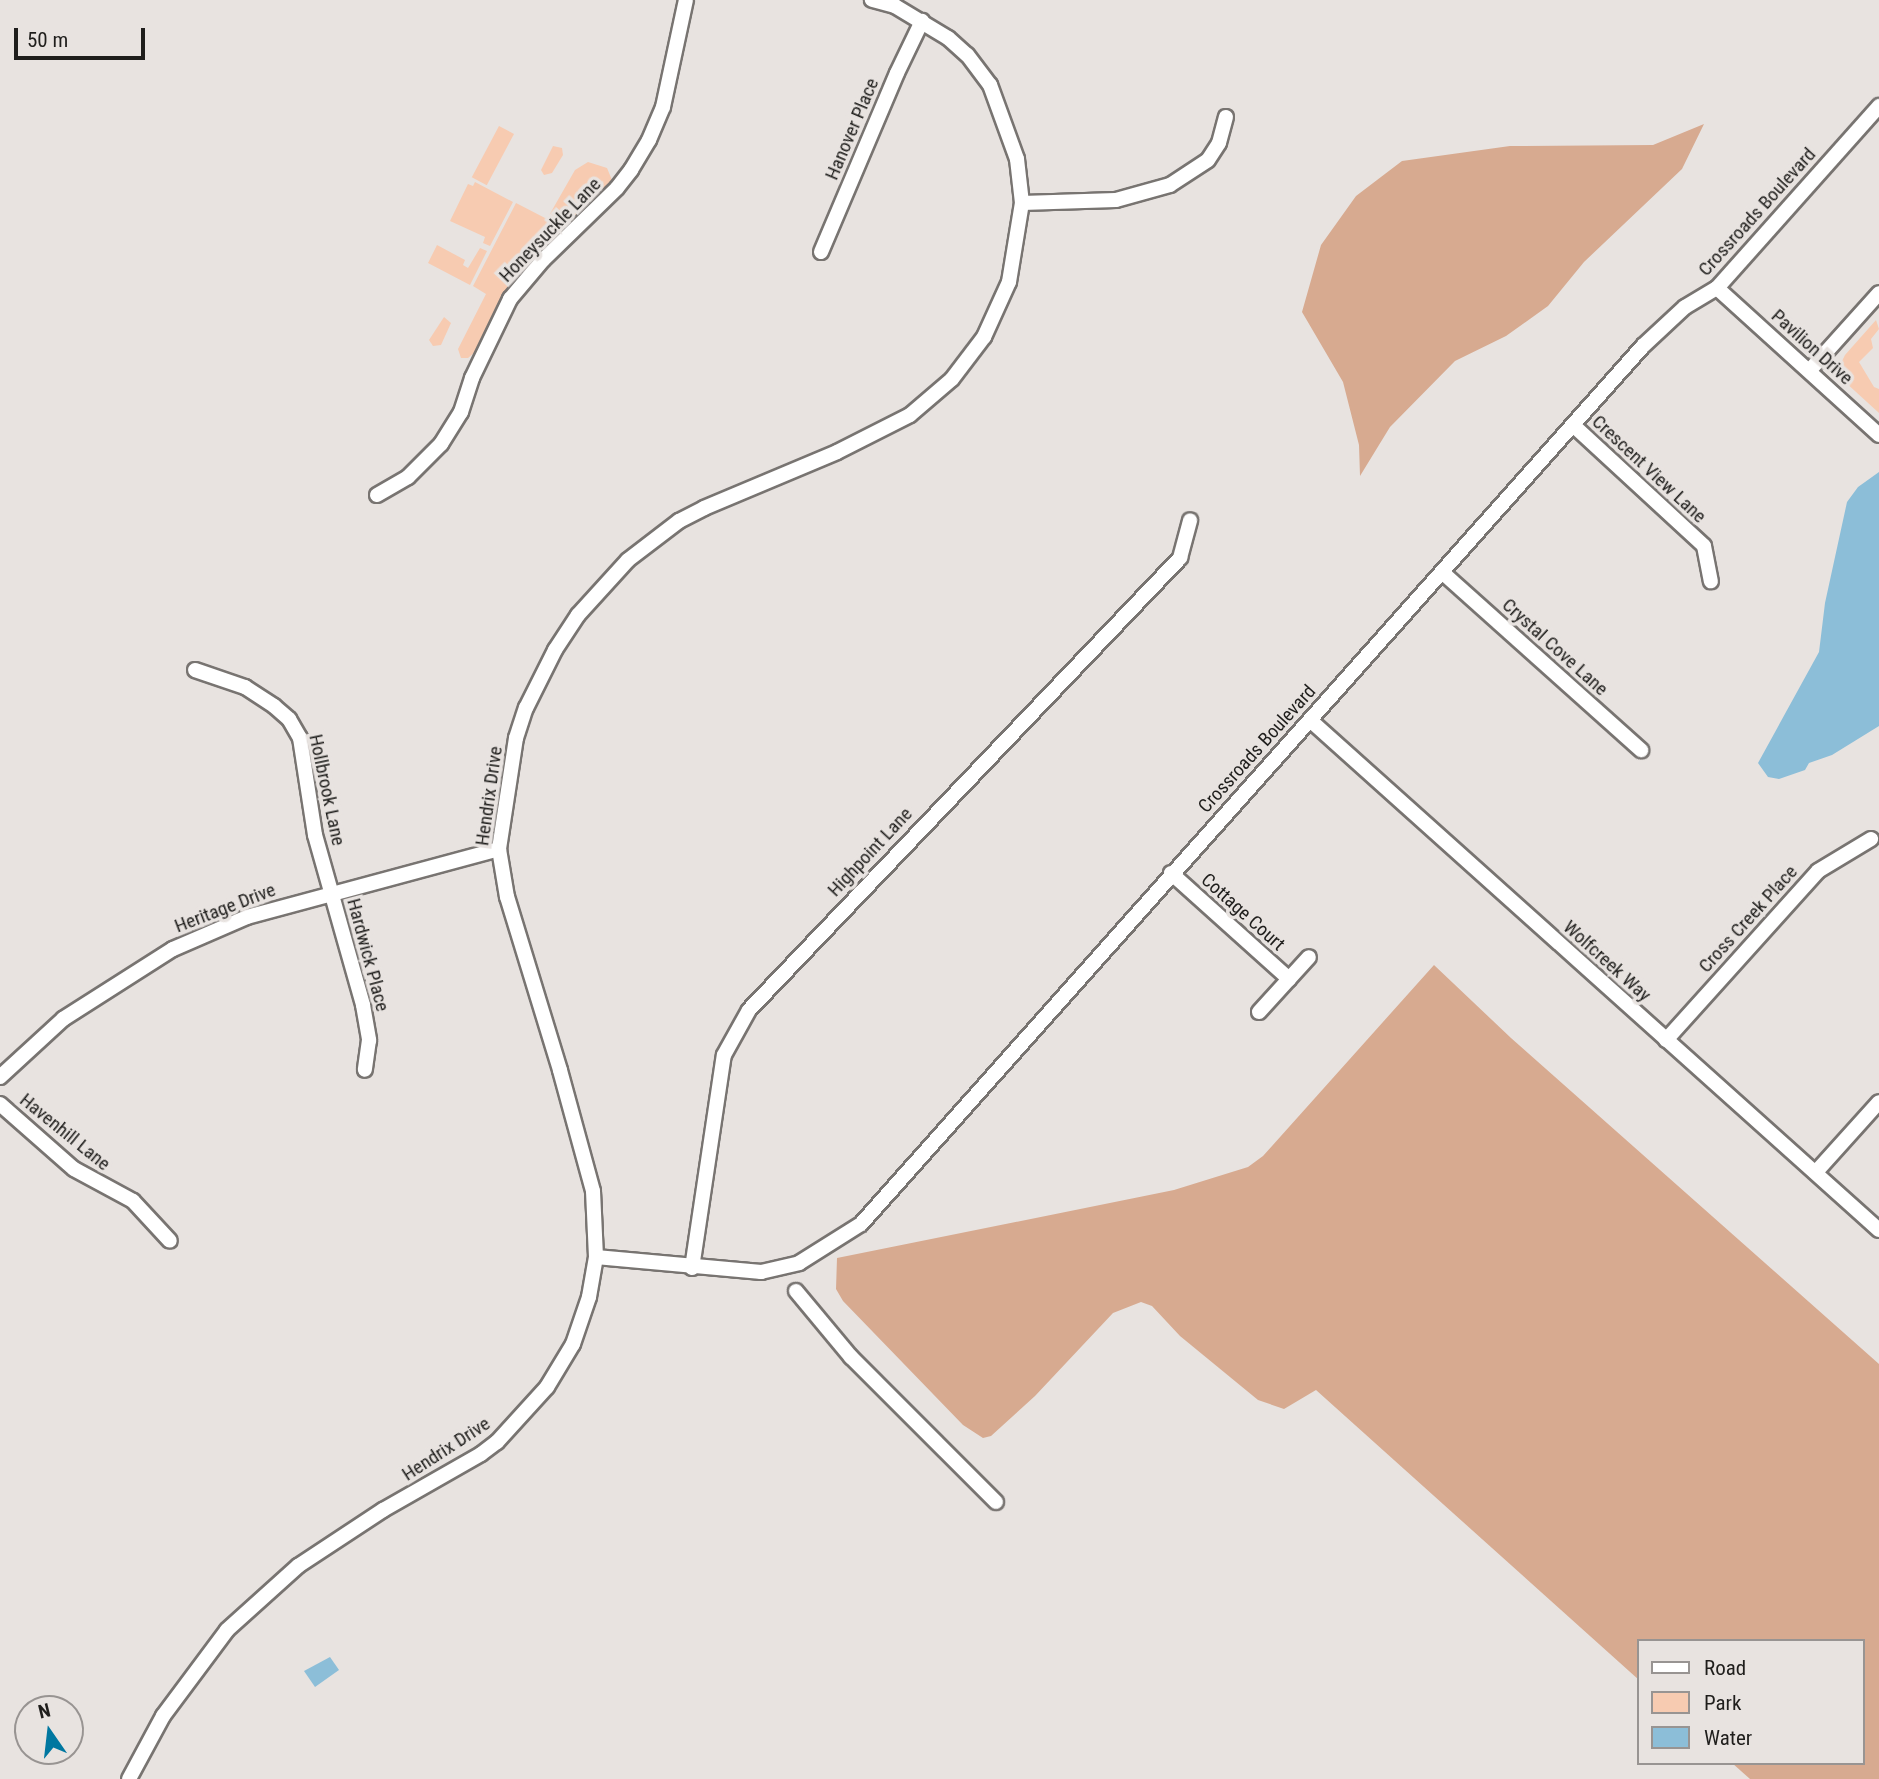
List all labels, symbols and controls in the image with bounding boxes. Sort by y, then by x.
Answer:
scale bar [18,14,149,58]
text: 50 m [27,28,68,52]
street label: Hanover Place [820,75,884,183]
street label: Crossroads Boulevard [1694,143,1820,281]
street label: Honeysuckle Lane [494,173,606,287]
street label: Pavilion Drive [1767,305,1857,389]
street label: Crescent View Lane [1587,410,1711,528]
street label: Crystal Cove Lane [1497,594,1613,700]
street label: Crossroads Boulevard [1194,680,1320,818]
street label: Hollbrook Lane [304,732,350,848]
street label: Hendrix Drive [471,745,507,847]
street label: Highpoint Lane [823,803,917,901]
street label: Cross Creek Place [1694,861,1802,977]
street label: Cottage Court [1196,869,1290,955]
street label: Heritage Drive [171,878,279,938]
street label: Hardwick Place [342,896,394,1014]
street label: Wolfcreek Way [1558,916,1656,1006]
street label: Havenhill Lane [15,1089,115,1175]
street label: Hendrix Drive [398,1412,494,1486]
legend [1638,1639,1865,1765]
text: Road [1704,1656,1746,1680]
text: Park [1704,1691,1741,1715]
north arrow [14,1695,84,1765]
text: N [36,1699,53,1724]
text: Water [1704,1726,1752,1750]

